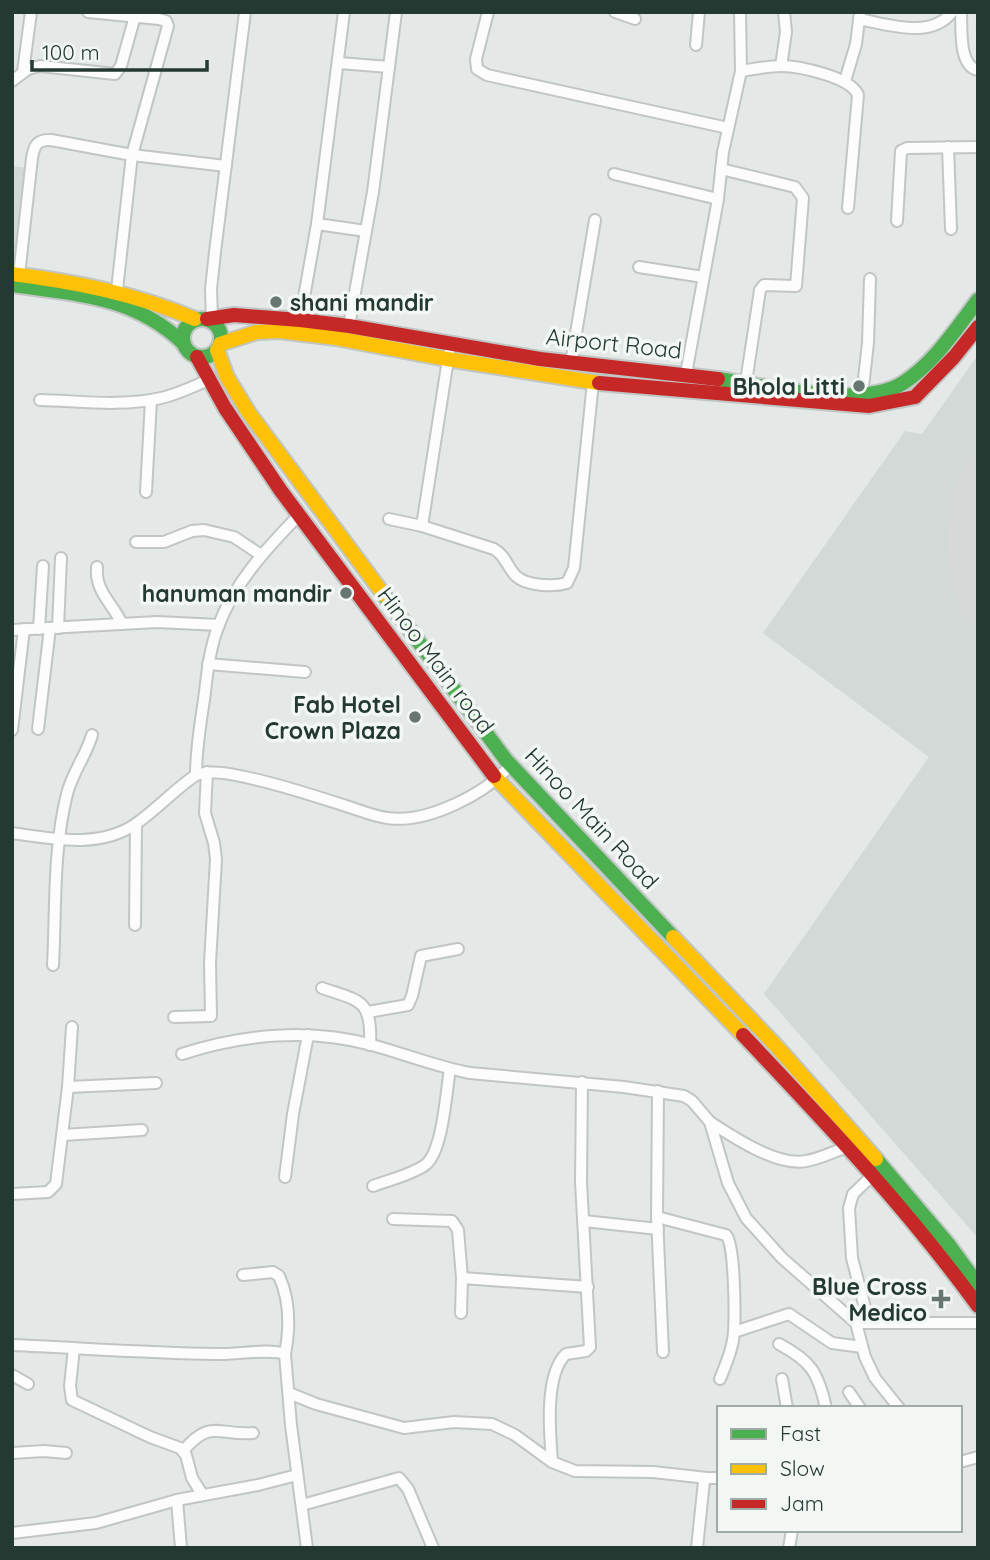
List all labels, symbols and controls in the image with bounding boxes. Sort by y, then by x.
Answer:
scale bar [32,28,206,72]
text: 100 m [42,39,100,65]
place label: shani mandir [290,288,434,317]
marker: shani mandir [268,294,284,310]
street label: Airport Road [545,321,683,365]
place label: Bhola Litti [732,372,845,401]
marker: Bhola Litti [851,378,867,394]
place label: hanuman mandir [142,579,332,608]
street label: Hinoo Main road [371,581,501,739]
marker: hanuman mandir [338,585,354,601]
place label: Fab Hotel Crown Plaza [265,690,401,745]
marker: Fab Hotel Crown Plaza [407,709,423,725]
street label: Hinoo Main Road [519,741,665,895]
place label: Blue Cross Medico [812,1272,927,1327]
marker: Blue Cross Medico [933,1291,949,1307]
legend [717,1406,962,1532]
text: Fast [780,1420,821,1446]
text: Slow [780,1455,825,1481]
text: Jam [780,1490,824,1516]

